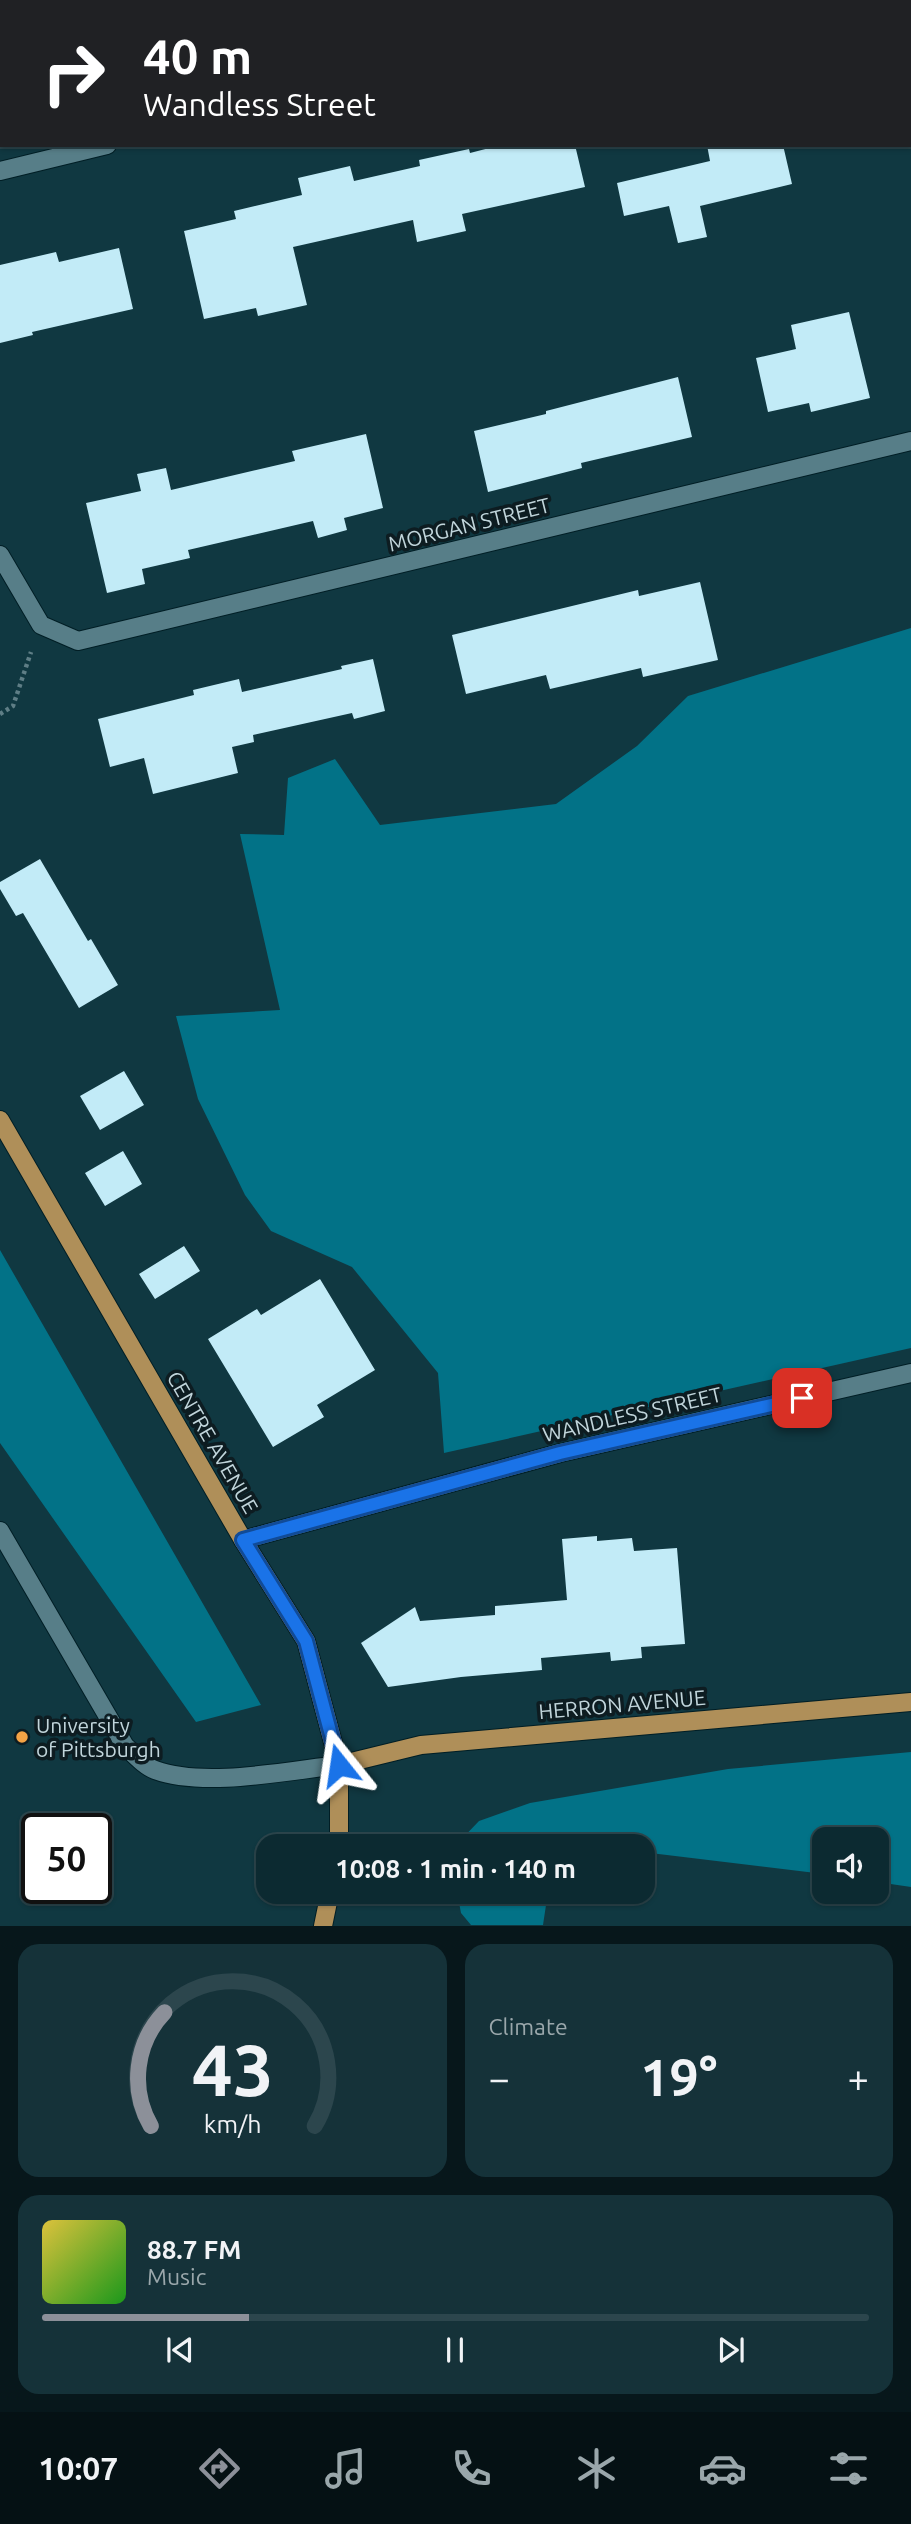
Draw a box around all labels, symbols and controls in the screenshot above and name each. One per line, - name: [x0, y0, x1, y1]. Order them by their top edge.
- icon: right: [28, 28, 119, 119]
- text: 40 m: [143, 28, 252, 83]
- text: Wandless Street: [143, 86, 376, 122]
- street label: MORGAN STREET: [386, 492, 553, 556]
- street label: CENTRE AVENUE: [163, 1367, 263, 1517]
- pin: [772, 1368, 832, 1428]
- icon: arrive: [783, 1379, 821, 1417]
- street label: WANDLESS STREET: [540, 1382, 724, 1446]
- street label: HERRON AVENUE: [538, 1685, 706, 1723]
- place label: University of Pittsburgh: [36, 1713, 161, 1761]
- position arrow: [302, 1728, 376, 1802]
- marker: University of Pittsburgh: [14, 1729, 30, 1745]
- speed limit sign: 50: [21, 1813, 112, 1904]
- map controls: [812, 1827, 889, 1904]
- button: sound: [812, 1827, 889, 1904]
- text: 10:08 · 1 min · 140 m: [335, 1854, 576, 1883]
- text: Climate: [489, 2014, 568, 2039]
- text: 43: [191, 2029, 273, 2111]
- text: 19°: [640, 2048, 717, 2106]
- text: −: [489, 2057, 510, 2099]
- text: +: [848, 2057, 869, 2099]
- text: km/h: [203, 2110, 261, 2138]
- text: 88.7 FM: [147, 2235, 241, 2264]
- text: Music: [147, 2264, 206, 2289]
- icon: previous: [161, 2331, 199, 2369]
- icon: pause: [436, 2331, 474, 2369]
- icon: next: [712, 2331, 750, 2369]
- icon: directions: [195, 2444, 244, 2493]
- icon: music: [321, 2444, 370, 2493]
- icon: phone: [447, 2444, 496, 2493]
- icon: climate: [572, 2444, 621, 2493]
- icon: car: [698, 2444, 747, 2493]
- icon: filters: [824, 2444, 873, 2493]
- text: 10:07: [38, 2450, 118, 2486]

